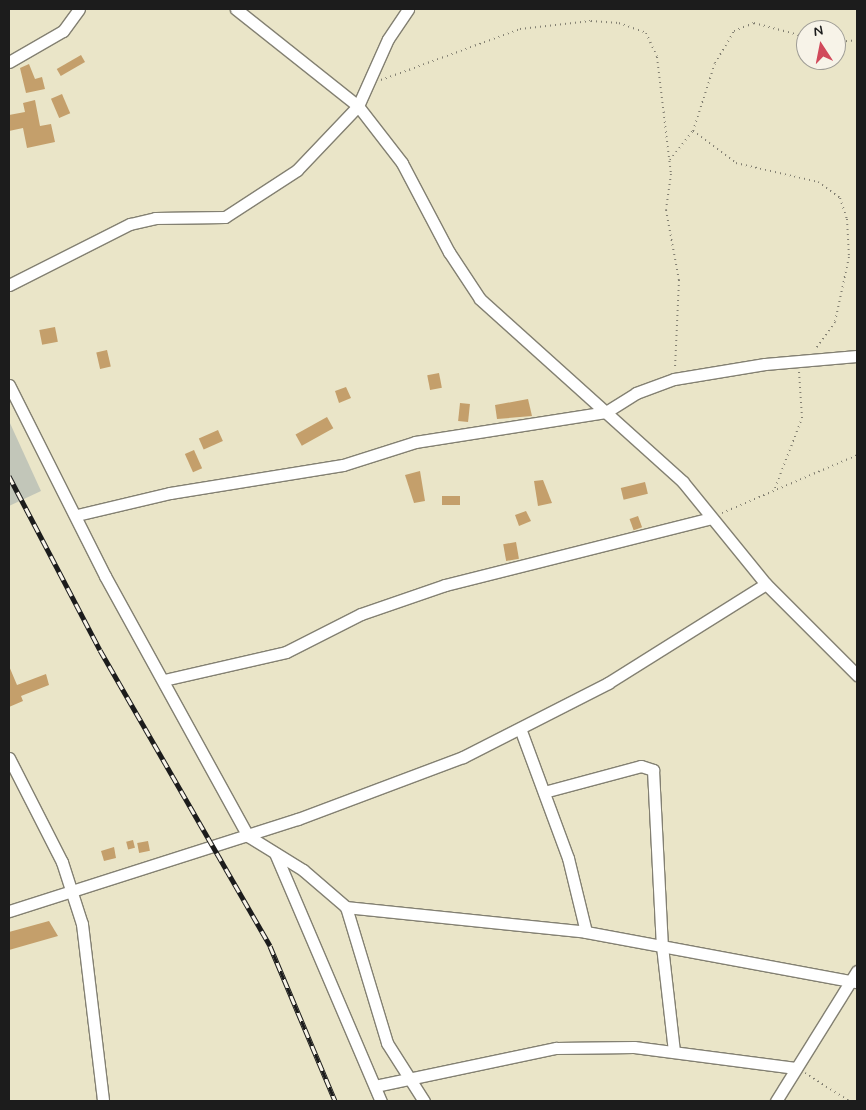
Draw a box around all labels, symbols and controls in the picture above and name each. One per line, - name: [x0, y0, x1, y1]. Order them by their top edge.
- north arrow: [796, 20, 846, 70]
- text: N: [812, 22, 825, 41]

